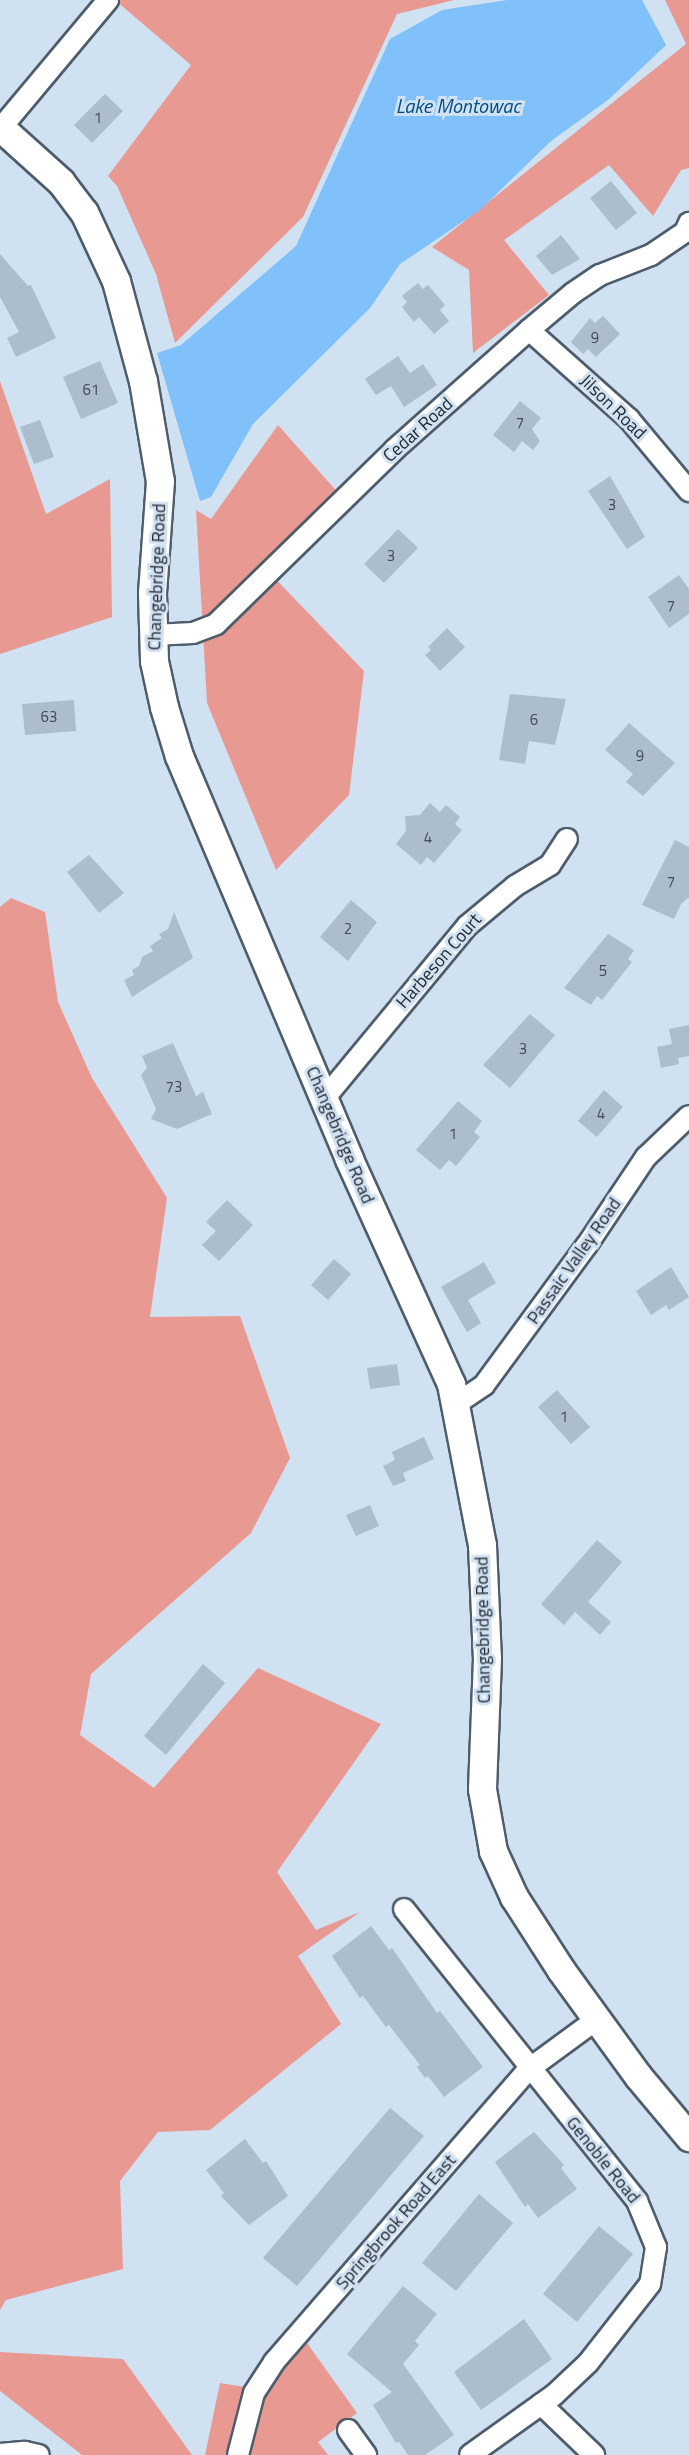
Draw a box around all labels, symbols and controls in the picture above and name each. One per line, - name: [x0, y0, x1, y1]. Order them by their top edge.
- water label: Lake Montowac: [396, 93, 520, 117]
- house number: 1: [94, 109, 102, 127]
- house number: 9: [591, 329, 599, 347]
- street label: Jilson Road: [575, 370, 651, 444]
- house number: 61: [83, 381, 99, 399]
- street label: Cedar Road: [379, 393, 457, 467]
- house number: 7: [516, 414, 524, 432]
- house number: 3: [608, 496, 616, 514]
- street label: Changebridge Road: [144, 503, 170, 651]
- house number: 3: [387, 547, 395, 565]
- house number: 7: [667, 597, 675, 615]
- house number: 63: [41, 708, 57, 726]
- house number: 6: [530, 711, 538, 729]
- house number: 9: [636, 747, 644, 765]
- house number: 4: [424, 829, 432, 847]
- house number: 7: [667, 873, 675, 891]
- street label: Harbeson Court: [392, 909, 486, 1013]
- house number: 2: [344, 920, 352, 938]
- house number: 5: [599, 962, 607, 980]
- house number: 3: [519, 1040, 527, 1058]
- street label: Changebridge Road: [301, 1063, 379, 1207]
- house number: 73: [166, 1078, 182, 1096]
- house number: 4: [597, 1105, 605, 1123]
- house number: 1: [449, 1125, 457, 1143]
- street label: Passaic Valley Road: [522, 1194, 626, 1328]
- house number: 1: [560, 1408, 568, 1426]
- street label: Changebridge Road: [471, 1556, 495, 1704]
- street label: Genoble Road: [562, 2112, 644, 2208]
- street label: Springbrook Road East: [331, 2150, 461, 2294]

